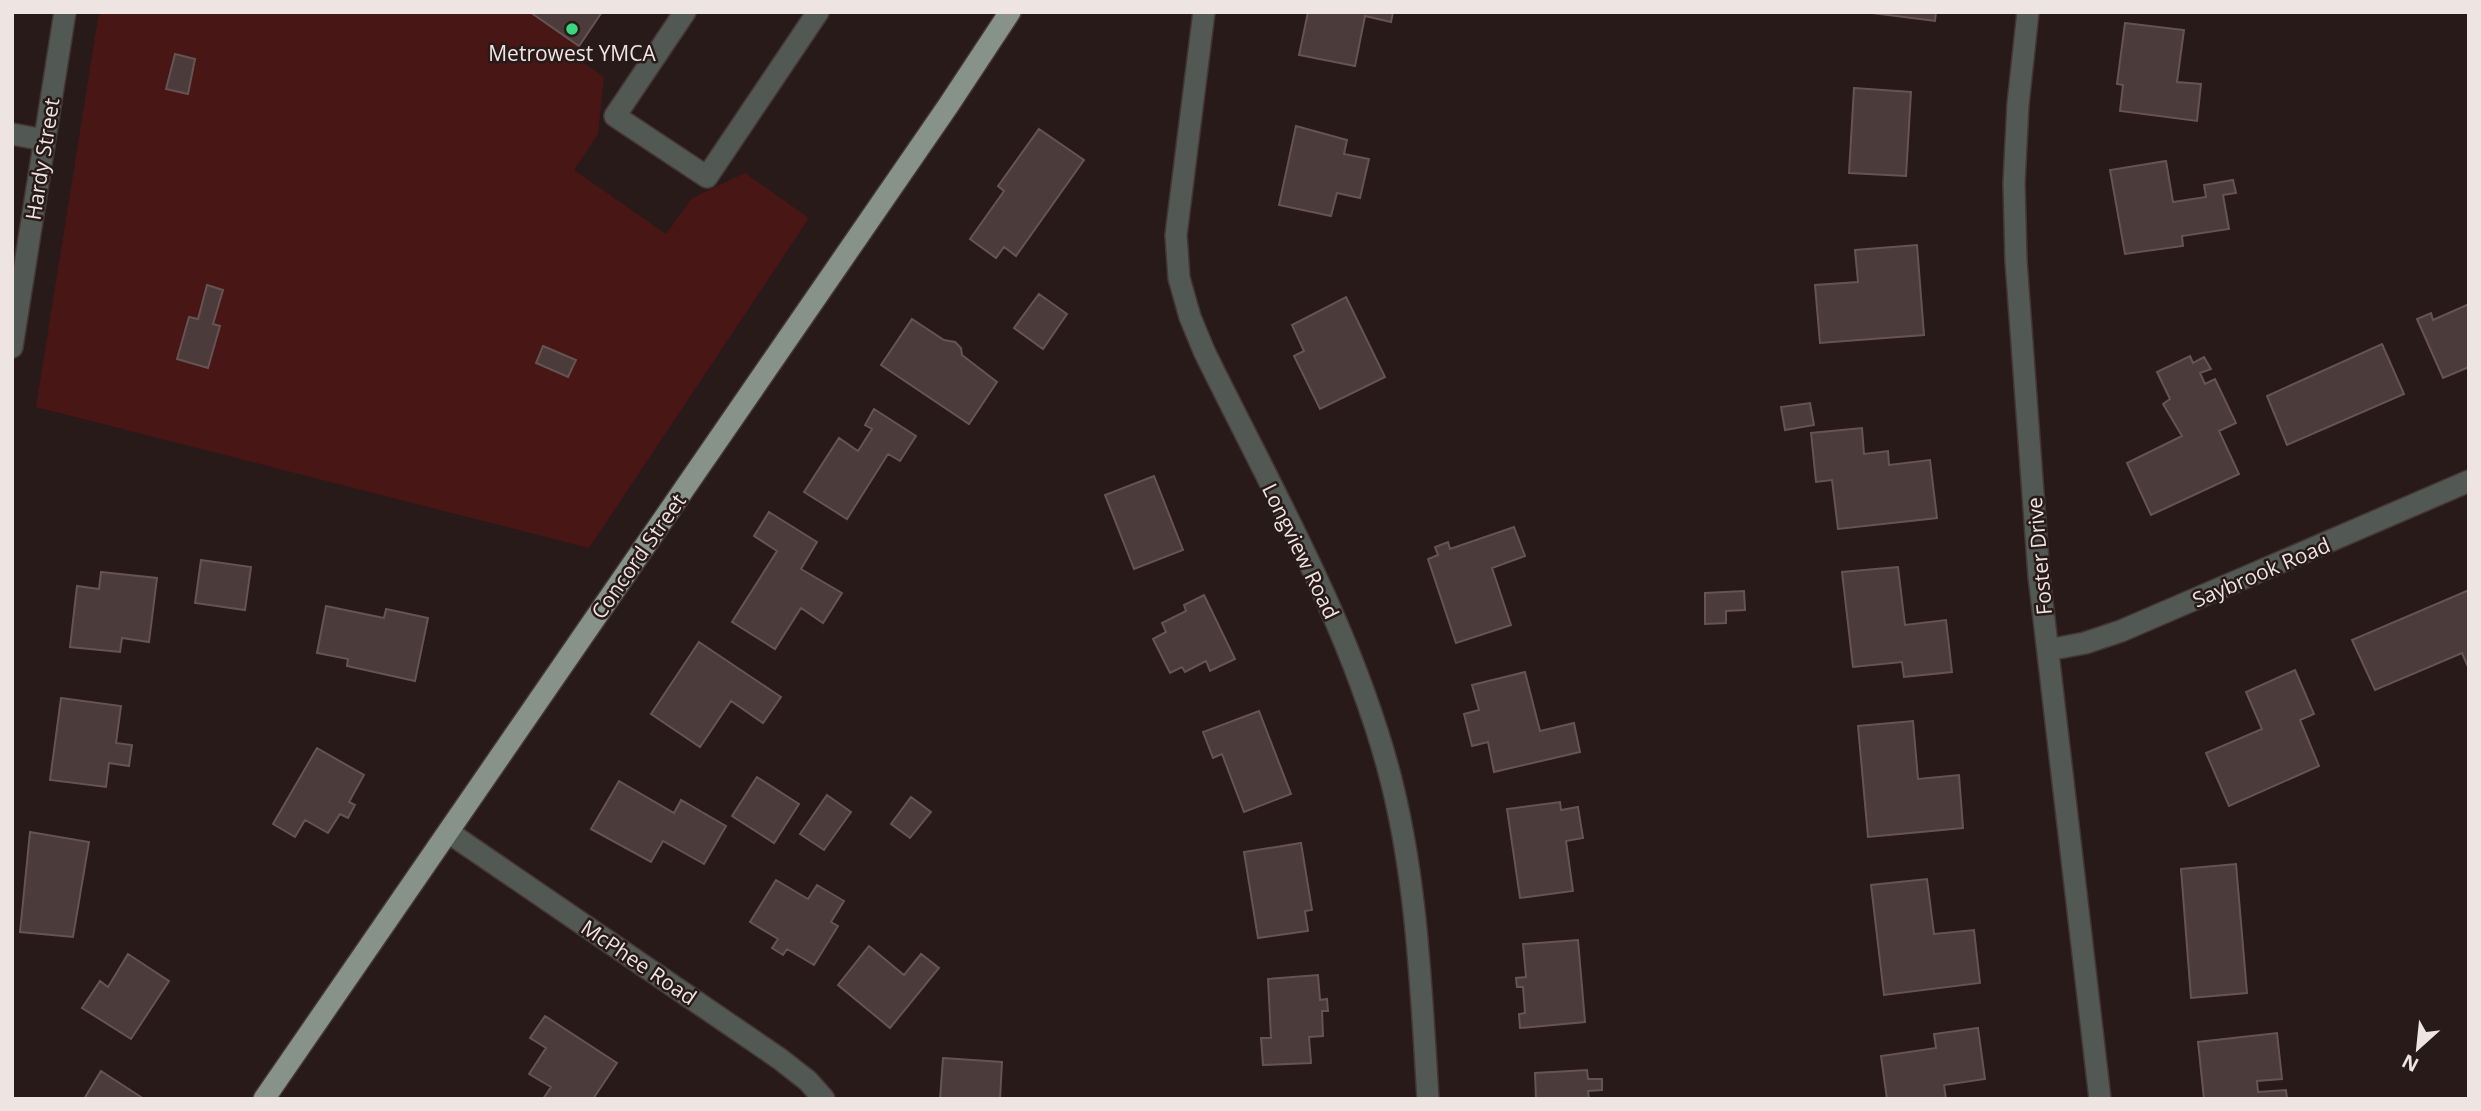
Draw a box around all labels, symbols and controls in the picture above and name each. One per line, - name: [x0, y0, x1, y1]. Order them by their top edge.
- marker: Metrowest YMCA: [564, 21, 580, 37]
- place label: Metrowest YMCA: [488, 39, 656, 67]
- street label: Hardy Street: [19, 96, 65, 222]
- street label: Longview Road: [1256, 479, 1346, 623]
- street label: Concord Street: [584, 488, 692, 624]
- street label: Foster Drive: [2020, 496, 2058, 616]
- street label: Saybrook Road: [2188, 530, 2334, 614]
- street label: McPhee Road: [576, 913, 702, 1011]
- north arrow: [2383, 1013, 2453, 1083]
- text: N: [2397, 1048, 2423, 1078]

